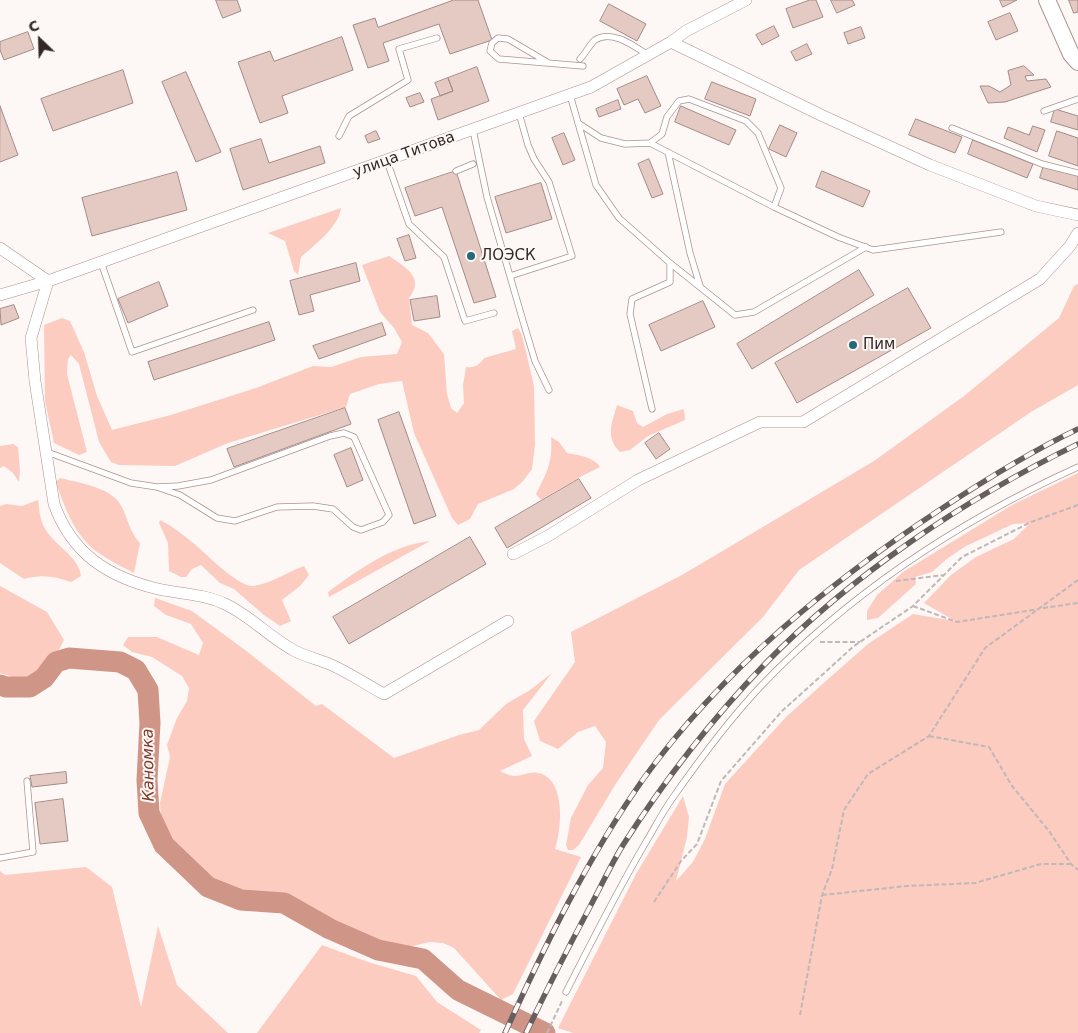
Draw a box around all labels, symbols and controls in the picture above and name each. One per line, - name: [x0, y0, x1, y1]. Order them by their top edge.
- north arrow: [15, 15, 65, 65]
- text: С: [26, 17, 42, 36]
- street label: улица Титова: [351, 128, 457, 182]
- place label: ЛОЭСК: [481, 247, 536, 265]
- marker: ЛОЭСК: [465, 250, 477, 262]
- place label: Пим: [863, 336, 895, 354]
- marker: Пим: [847, 339, 859, 351]
- water label: Каномка: [139, 728, 159, 802]

